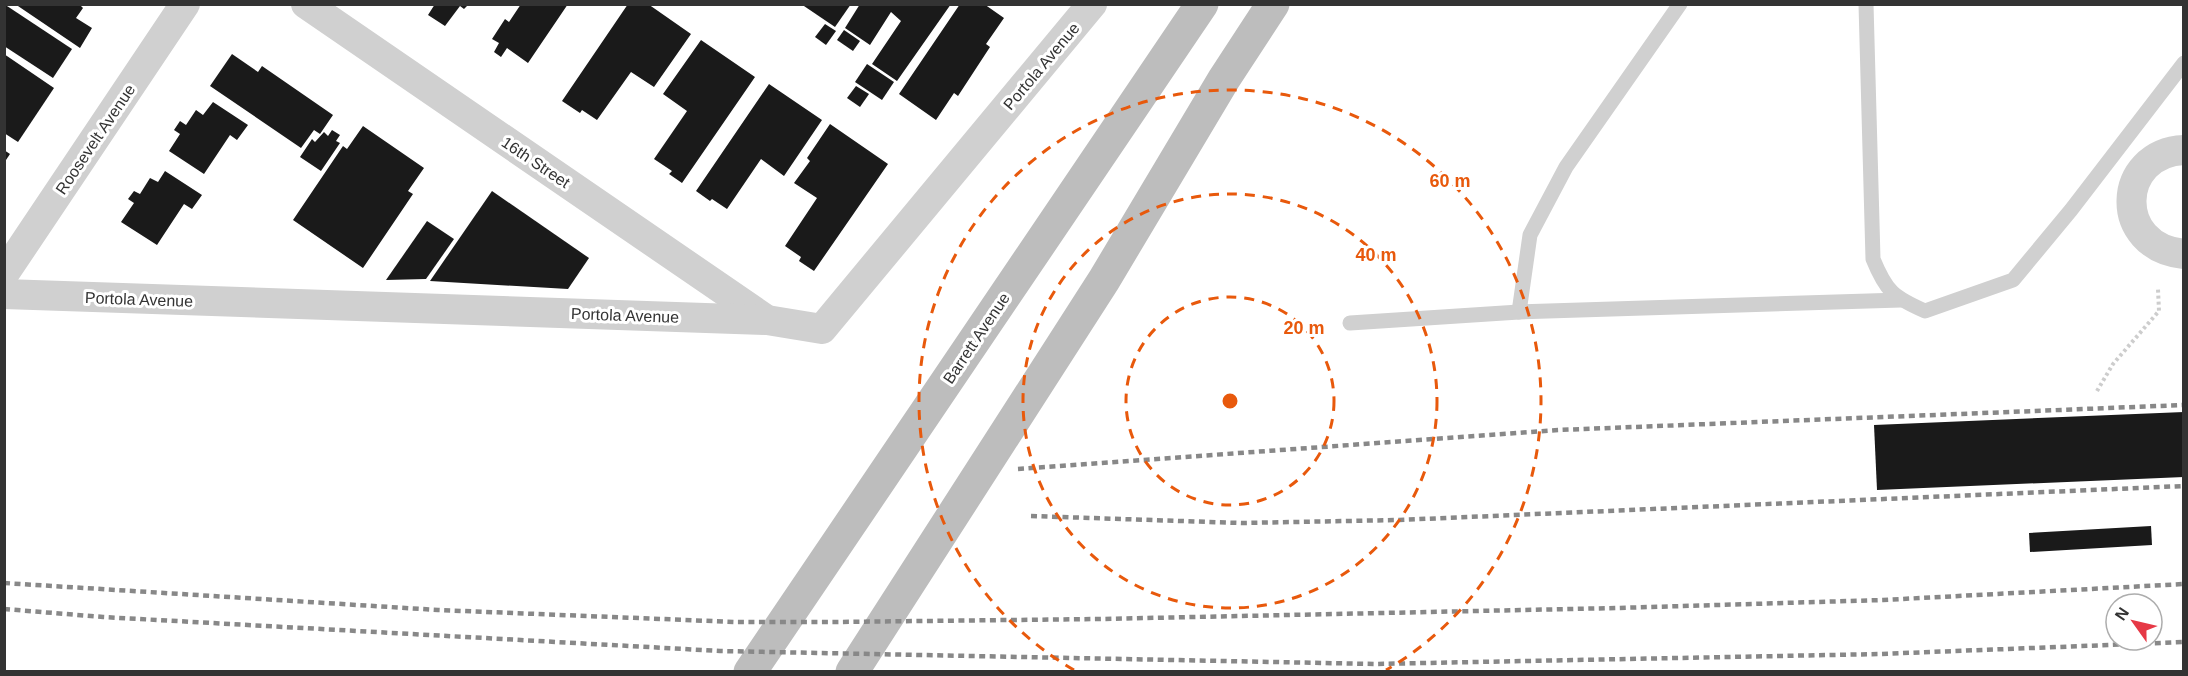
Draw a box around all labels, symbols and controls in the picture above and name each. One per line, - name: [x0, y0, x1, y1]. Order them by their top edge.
- street label: Portola Avenue: [1000, 19, 1083, 113]
- street label: Roosevelt Avenue: [52, 81, 138, 197]
- street label: 16th Street: [499, 133, 573, 192]
- text: 60 m: [1429, 171, 1471, 191]
- text: 40 m: [1355, 245, 1397, 265]
- street label: Portola Avenue: [85, 289, 193, 310]
- street label: Barrett Avenue: [940, 290, 1013, 387]
- street label: Portola Avenue: [571, 305, 679, 326]
- text: 20 m: [1283, 318, 1325, 338]
- centre of rings: [1220, 391, 1240, 411]
- north arrow: [2104, 592, 2164, 652]
- text: N: [2112, 604, 2132, 623]

